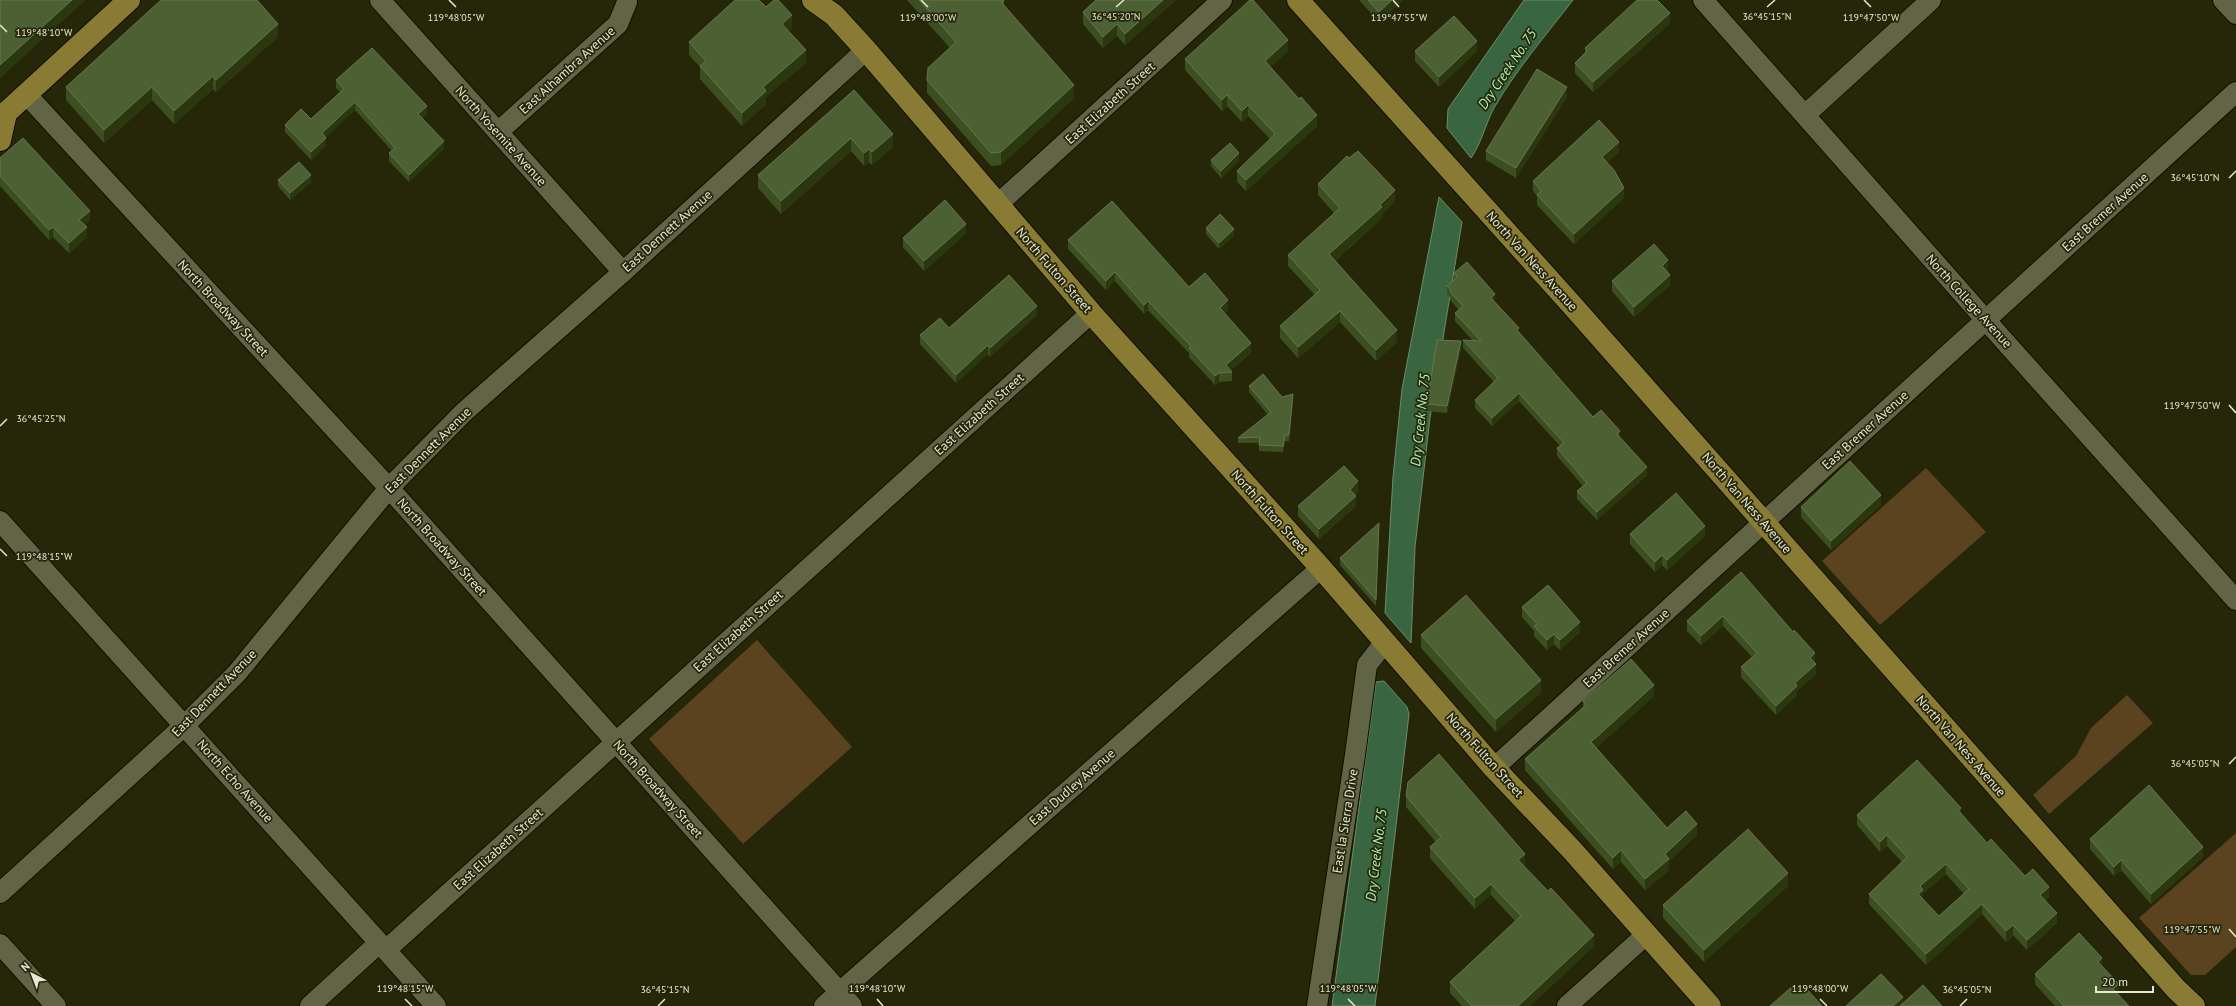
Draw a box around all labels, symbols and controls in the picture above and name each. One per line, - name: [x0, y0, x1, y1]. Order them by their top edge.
- text: 36°45'20"N: [1091, 10, 1141, 23]
- text: 36°45'15"N: [1742, 10, 1792, 23]
- text: 119°48'05"W: [428, 11, 485, 24]
- text: 119°48'00"W: [900, 11, 957, 24]
- text: 119°47'55"W: [1371, 11, 1428, 24]
- text: 119°47'50"W: [1843, 11, 1900, 24]
- street label: East Alhambra Avenue: [515, 22, 619, 118]
- water label: Dry Creek No. 75: [1474, 25, 1541, 113]
- text: 119°48'10"W: [16, 26, 73, 39]
- street label: East Elizabeth Street: [1062, 58, 1159, 148]
- street label: North Yosemite Avenue: [452, 82, 550, 190]
- street label: East Bremer Avenue: [2058, 169, 2152, 255]
- text: 36°45'10"N: [2170, 171, 2220, 184]
- street label: East Dennett Avenue: [619, 186, 715, 276]
- street label: North Van Ness Avenue: [1483, 207, 1581, 315]
- street label: North Fulton Street: [1012, 224, 1096, 317]
- street label: North College Avenue: [1922, 250, 2016, 352]
- street label: North Broadway Street: [174, 256, 273, 360]
- street label: East Elizabeth Street: [931, 369, 1028, 459]
- water label: Dry Creek No. 75: [1406, 372, 1434, 467]
- street label: East Bremer Avenue: [1818, 387, 1912, 473]
- text: 119°47'50"W: [2164, 399, 2221, 412]
- street label: East Dennett Avenue: [381, 403, 475, 497]
- text: 36°45'25"N: [16, 412, 66, 425]
- street label: North Van Ness Avenue: [1698, 449, 1796, 557]
- street label: North Fulton Street: [1228, 466, 1313, 558]
- street label: North Broadway Street: [393, 494, 491, 600]
- text: 119°48'15"W: [16, 550, 73, 563]
- street label: East Elizabeth Street: [690, 586, 787, 676]
- street label: East Bremer Avenue: [1579, 605, 1673, 691]
- street label: East Dennett Avenue: [168, 646, 260, 740]
- street label: North Van Ness Avenue: [1912, 692, 2010, 800]
- street label: North Fulton Street: [1443, 709, 1528, 801]
- street label: North Echo Avenue: [193, 736, 277, 826]
- street label: North Broadway Street: [609, 736, 707, 842]
- street label: East Dudley Avenue: [1025, 745, 1119, 829]
- text: 36°45'05"N: [2170, 757, 2220, 770]
- street label: East la Sierra Drive: [1328, 768, 1362, 874]
- street label: East Elizabeth Street: [450, 804, 547, 894]
- water label: Dry Creek No. 75: [1361, 807, 1391, 902]
- text: 119°47'55"W: [2164, 923, 2221, 936]
- north arrow: [12, 954, 52, 994]
- text: N: [18, 959, 33, 974]
- scale bar: [2096, 968, 2153, 994]
- text: 20 m: [2102, 974, 2128, 989]
- text: 119°48'15"W: [377, 982, 434, 995]
- text: 119°48'10"W: [849, 982, 906, 995]
- text: 119°48'05"W: [1320, 982, 1377, 995]
- text: 119°48'00"W: [1792, 982, 1849, 995]
- text: 36°45'15"N: [640, 983, 690, 996]
- text: 36°45'05"N: [1942, 983, 1992, 996]

